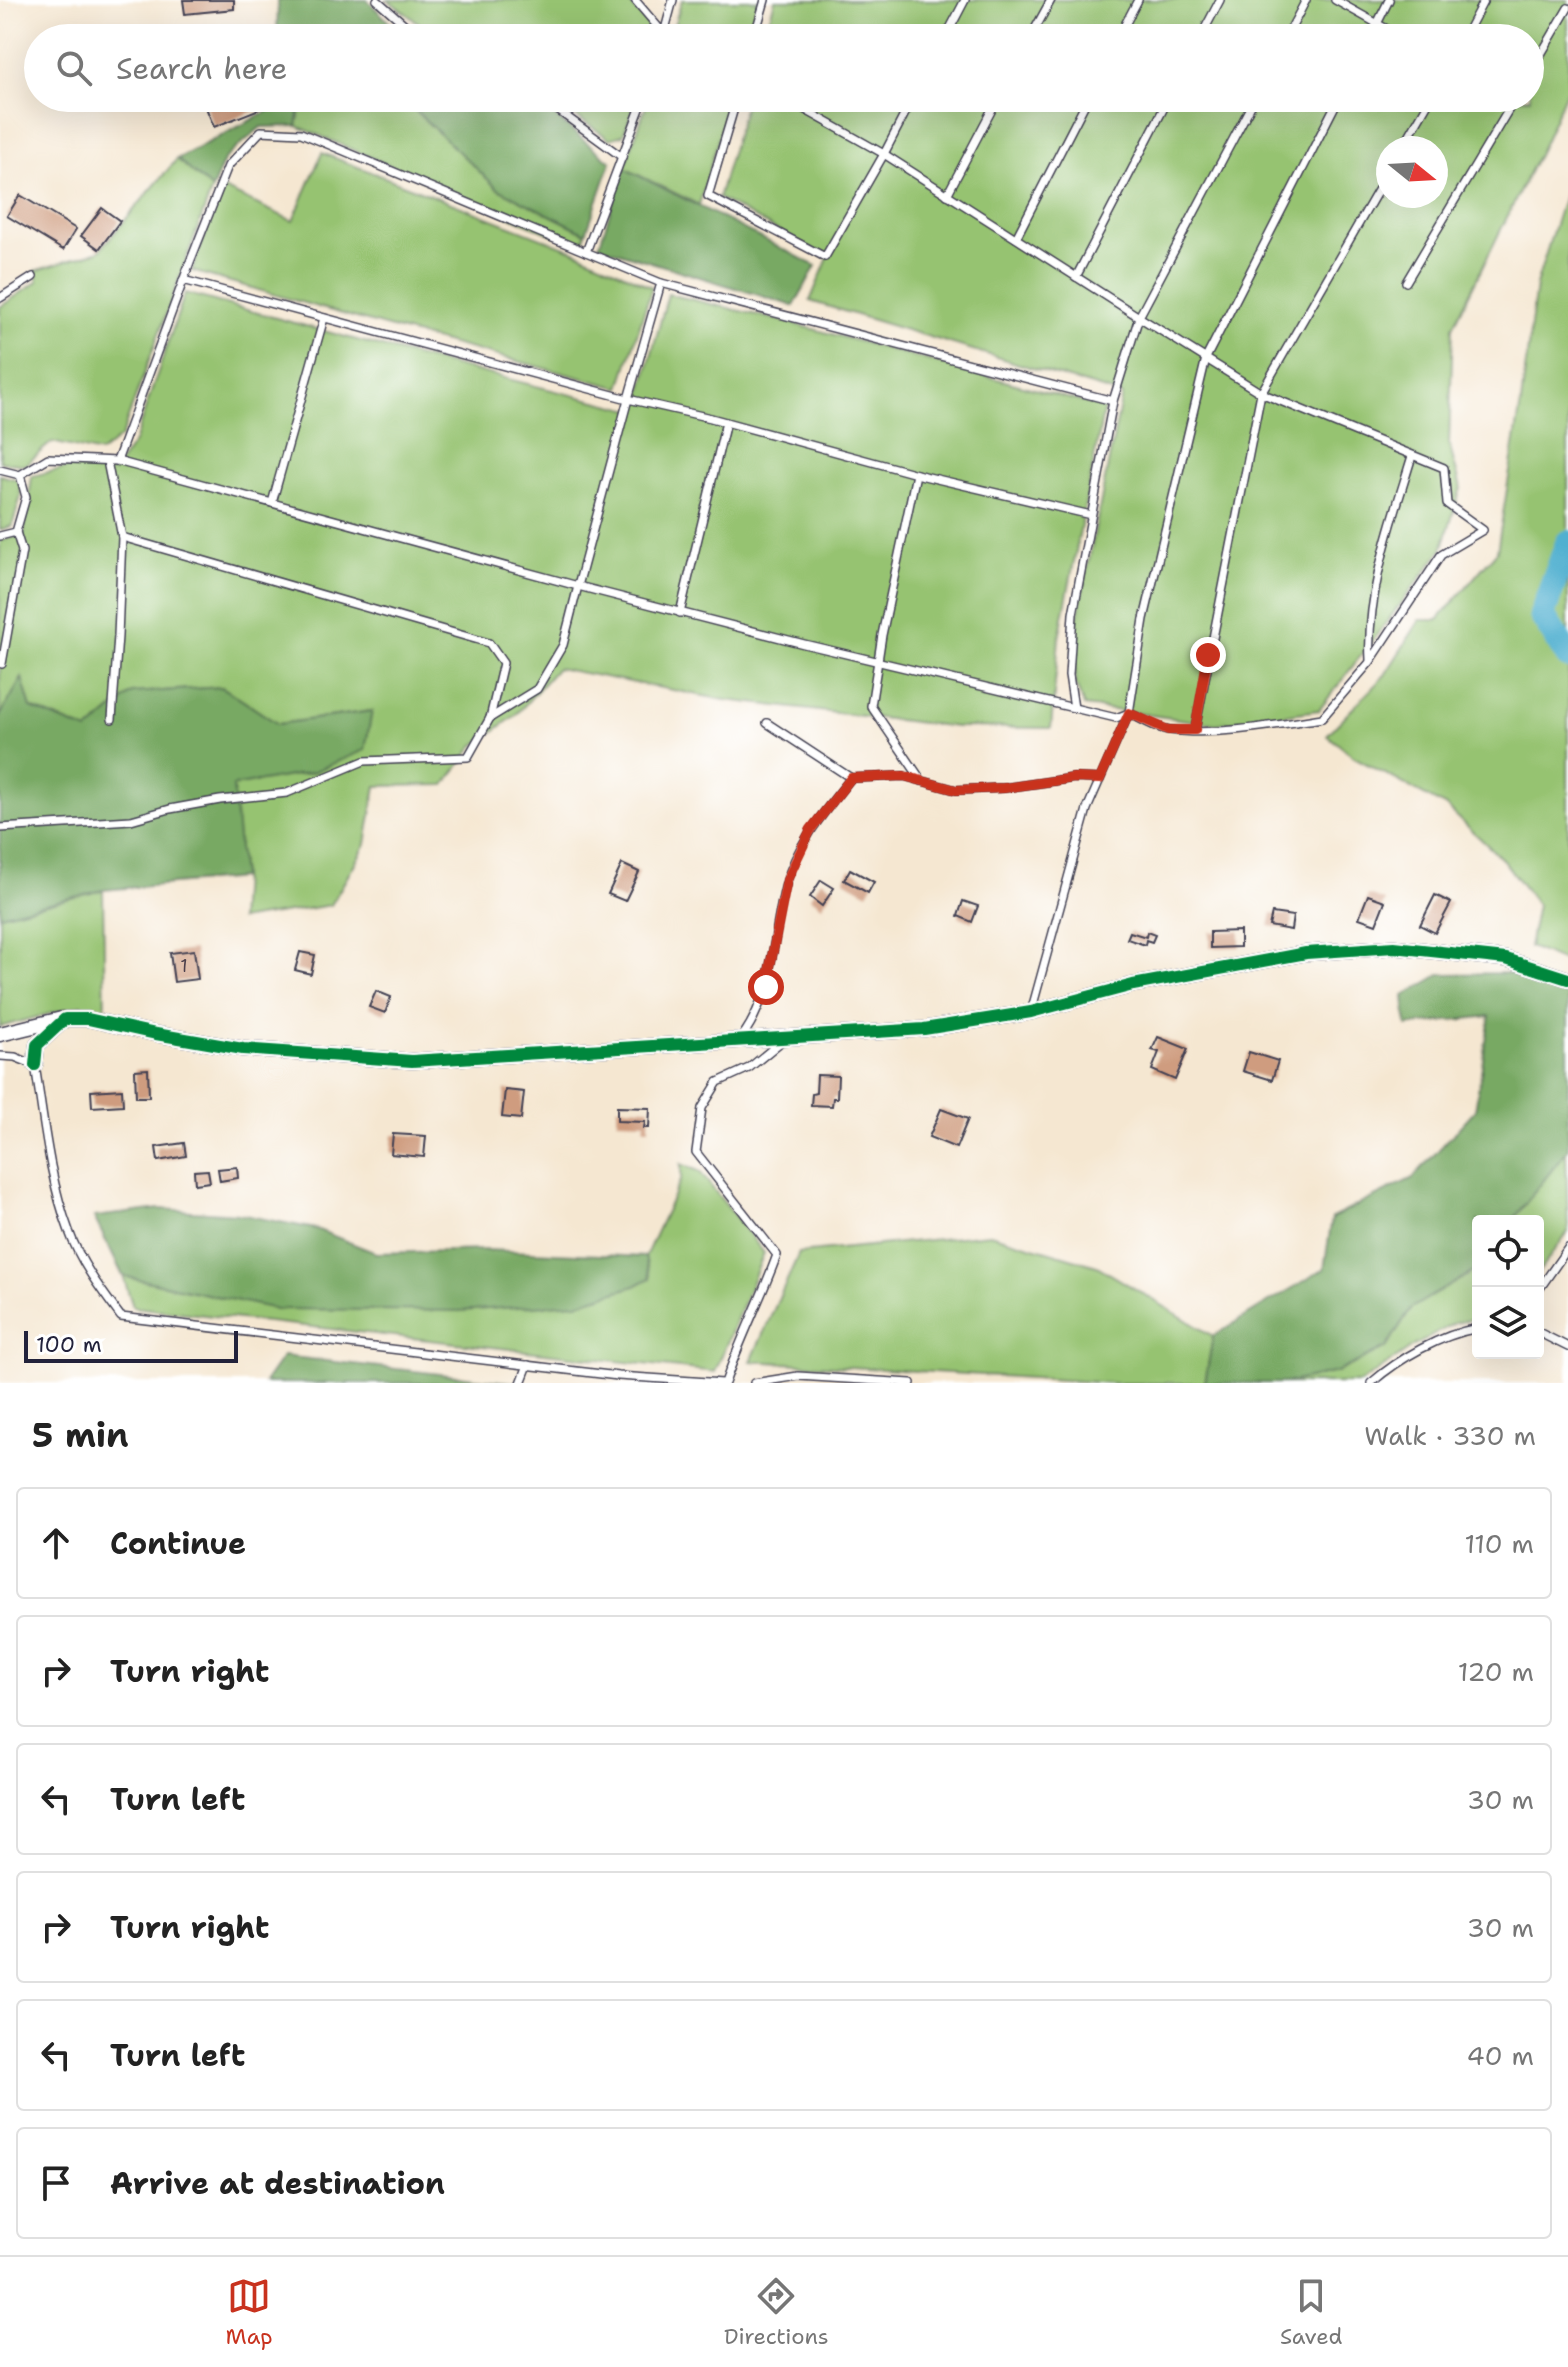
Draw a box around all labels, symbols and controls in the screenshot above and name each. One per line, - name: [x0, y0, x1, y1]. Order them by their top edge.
- search box: [24, 24, 1544, 112]
- icon: search: [52, 46, 96, 90]
- text: Search here: [116, 48, 287, 89]
- north arrow: [1376, 136, 1448, 208]
- route end: [1190, 637, 1226, 673]
- house number: 1: [180, 954, 188, 978]
- route start: [748, 969, 784, 1005]
- map controls: [1472, 1215, 1544, 1359]
- button: locate: [1472, 1215, 1544, 1287]
- button: layers: [1472, 1287, 1544, 1359]
- scale bar: [24, 1327, 238, 1363]
- text: 100 m: [36, 1330, 102, 1359]
- text: 5 min: [32, 1412, 129, 1458]
- text: Walk · 330 m: [1364, 1418, 1536, 1453]
- icon: ahead: [34, 1521, 78, 1565]
- text: Continue: [110, 1523, 246, 1564]
- text: 110 m: [1464, 1526, 1534, 1561]
- icon: right: [34, 1649, 78, 1693]
- text: Turn right: [110, 1651, 269, 1692]
- text: 120 m: [1458, 1654, 1534, 1689]
- icon: left: [34, 1777, 78, 1821]
- text: Turn left: [110, 1779, 245, 1820]
- text: 30 m: [1467, 1782, 1534, 1817]
- icon: right: [34, 1905, 78, 1949]
- text: Turn right: [110, 1907, 269, 1948]
- text: 30 m: [1467, 1910, 1534, 1945]
- icon: left: [34, 2033, 78, 2077]
- text: Turn left: [110, 2035, 245, 2076]
- text: 40 m: [1467, 2038, 1534, 2073]
- icon: arrive: [34, 2161, 78, 2205]
- text: Arrive at destination: [110, 2163, 445, 2204]
- tab: Map: [226, 2274, 273, 2351]
- tab: Directions: [724, 2274, 829, 2351]
- tab: Saved: [1280, 2274, 1342, 2351]

